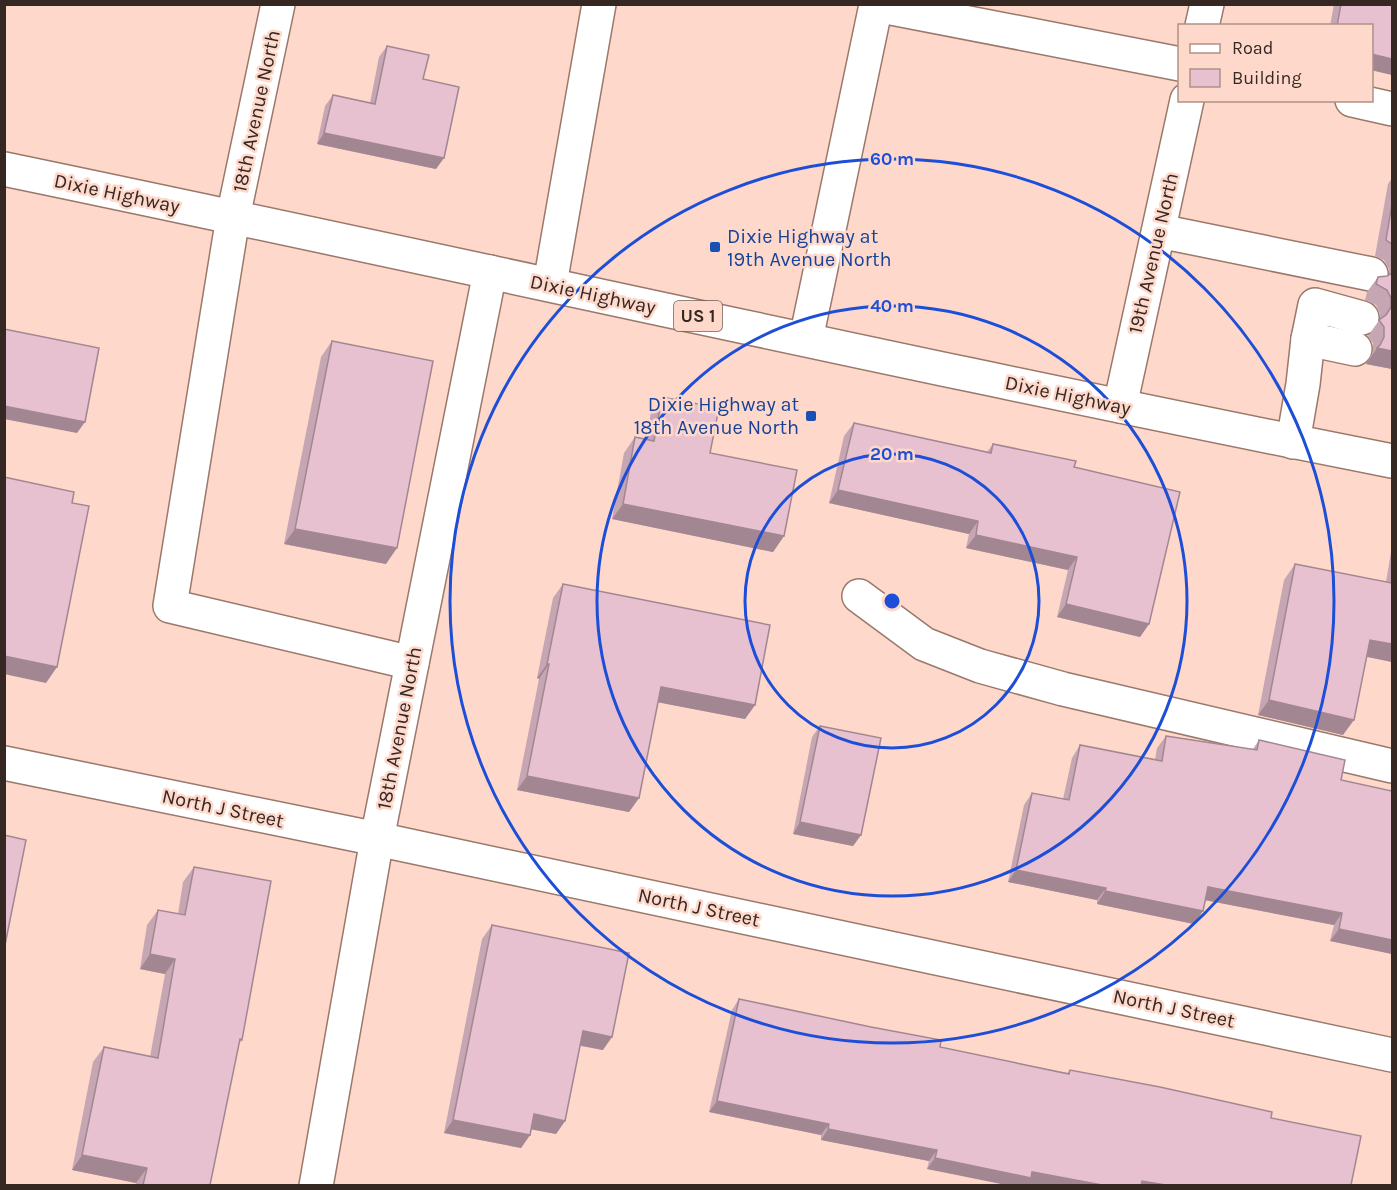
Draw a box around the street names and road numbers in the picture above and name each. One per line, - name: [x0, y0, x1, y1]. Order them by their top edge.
- street label: 18th Avenue North: [228, 28, 285, 194]
- street label: Dixie Highway: [52, 169, 182, 218]
- street label: 19th Avenue North: [1124, 170, 1183, 336]
- street label: Dixie Highway: [528, 270, 658, 319]
- road number: US 1: [674, 301, 722, 331]
- street label: Dixie Highway: [1003, 371, 1133, 420]
- street label: 18th Avenue North: [372, 645, 427, 811]
- street label: North J Street: [160, 784, 286, 833]
- street label: North J Street: [636, 883, 762, 932]
- street label: North J Street: [1111, 984, 1237, 1033]

